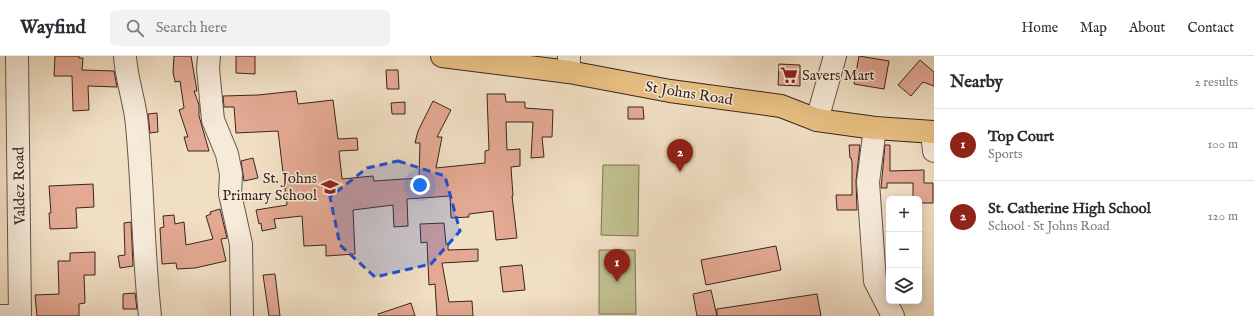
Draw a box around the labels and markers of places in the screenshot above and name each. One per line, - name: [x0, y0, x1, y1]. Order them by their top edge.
- supermarket icon: Savers Mart: [779, 65, 799, 85]
- place label: Savers Mart: [802, 66, 875, 85]
- pin: 2: [667, 139, 693, 172]
- place label: St. Johns Primary School: [222, 169, 318, 205]
- school or university icon: St. Johns Primary School: [320, 177, 340, 197]
- pin: 1: [604, 249, 630, 282]

